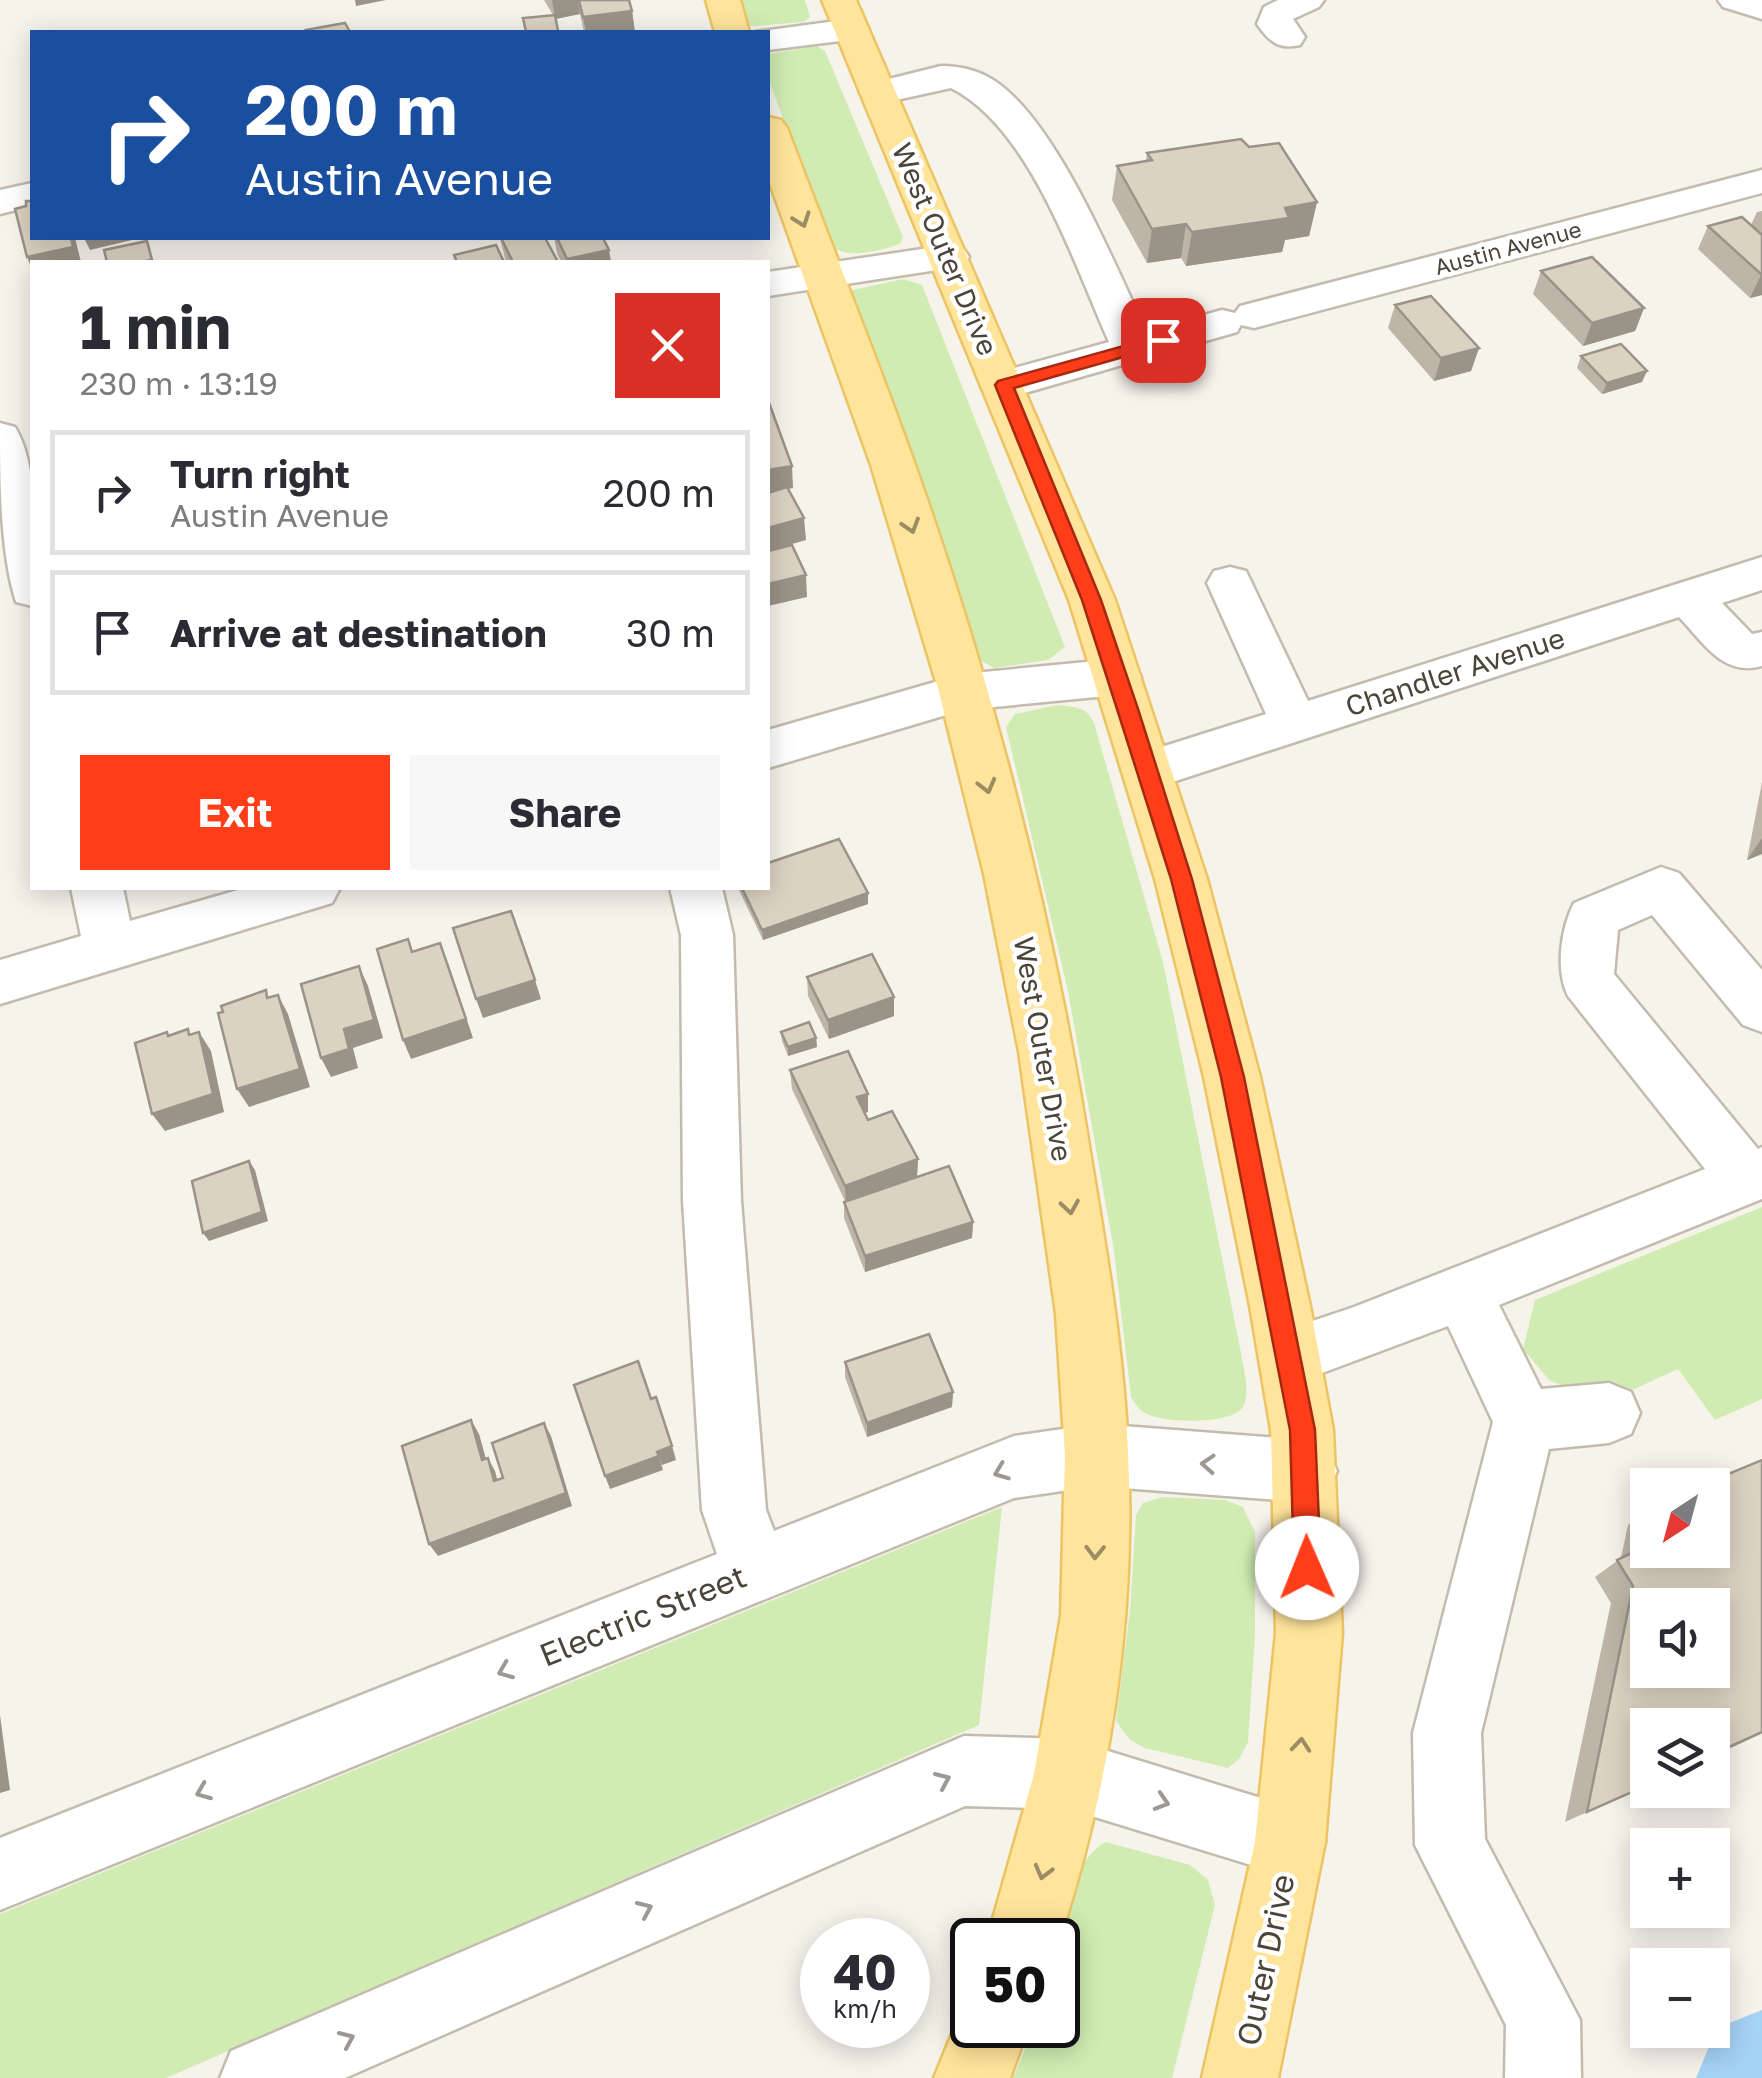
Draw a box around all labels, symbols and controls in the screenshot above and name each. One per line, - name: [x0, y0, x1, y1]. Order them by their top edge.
- text: 200 m: [245, 66, 457, 150]
- icon: right: [80, 70, 210, 200]
- street label: West Outer Drive: [886, 138, 1005, 360]
- text: Austin Avenue: [245, 151, 553, 205]
- one-way arrow: [790, 210, 810, 227]
- street label: Austin Avenue: [1432, 215, 1584, 280]
- text: 1 min: [80, 290, 231, 362]
- button: close: [615, 293, 720, 398]
- pin: [1121, 298, 1206, 383]
- icon: arrive: [1136, 313, 1191, 368]
- text: 230 m · 13:19: [80, 364, 278, 402]
- text: Turn right: [170, 451, 350, 496]
- icon: right: [85, 465, 140, 520]
- text: 200 m: [603, 470, 715, 515]
- text: Austin Avenue: [170, 496, 389, 534]
- one-way arrow: [900, 516, 920, 533]
- icon: arrive: [85, 605, 140, 660]
- text: Arrive at destination: [170, 610, 547, 655]
- text: 30 m: [626, 610, 715, 655]
- street label: Chandler Avenue: [1341, 621, 1568, 722]
- button: Exit: [80, 755, 390, 870]
- button: Share: [410, 755, 720, 870]
- one-way arrow: [975, 777, 996, 794]
- street label: West Outer Drive: [1007, 934, 1079, 1164]
- one-way arrow: [1059, 1199, 1080, 1216]
- one-way arrow: [1200, 1453, 1216, 1475]
- one-way arrow: [993, 1461, 1011, 1481]
- north arrow: [1630, 1468, 1730, 1568]
- map controls: [1630, 1468, 1730, 2048]
- position arrow: [1255, 1516, 1359, 1620]
- one-way arrow: [1084, 1546, 1106, 1561]
- street label: Electric Street: [534, 1556, 751, 1674]
- button: sound: [1630, 1588, 1730, 1688]
- one-way arrow: [497, 1660, 514, 1680]
- button: layers: [1630, 1708, 1730, 1808]
- one-way arrow: [1290, 1737, 1312, 1753]
- one-way arrow: [933, 1772, 951, 1792]
- one-way arrow: [195, 1781, 213, 1801]
- one-way arrow: [1153, 1791, 1170, 1811]
- button: +: [1630, 1828, 1730, 1928]
- one-way arrow: [1033, 1863, 1054, 1880]
- street label: Outer Drive: [1228, 1871, 1302, 2049]
- one-way arrow: [635, 1901, 653, 1921]
- speed limit sign: 50: [950, 1918, 1080, 2048]
- text: 40: [833, 1941, 897, 2001]
- button: −: [1630, 1948, 1730, 2048]
- text: km/h: [833, 1993, 897, 2024]
- one-way arrow: [337, 2031, 355, 2051]

